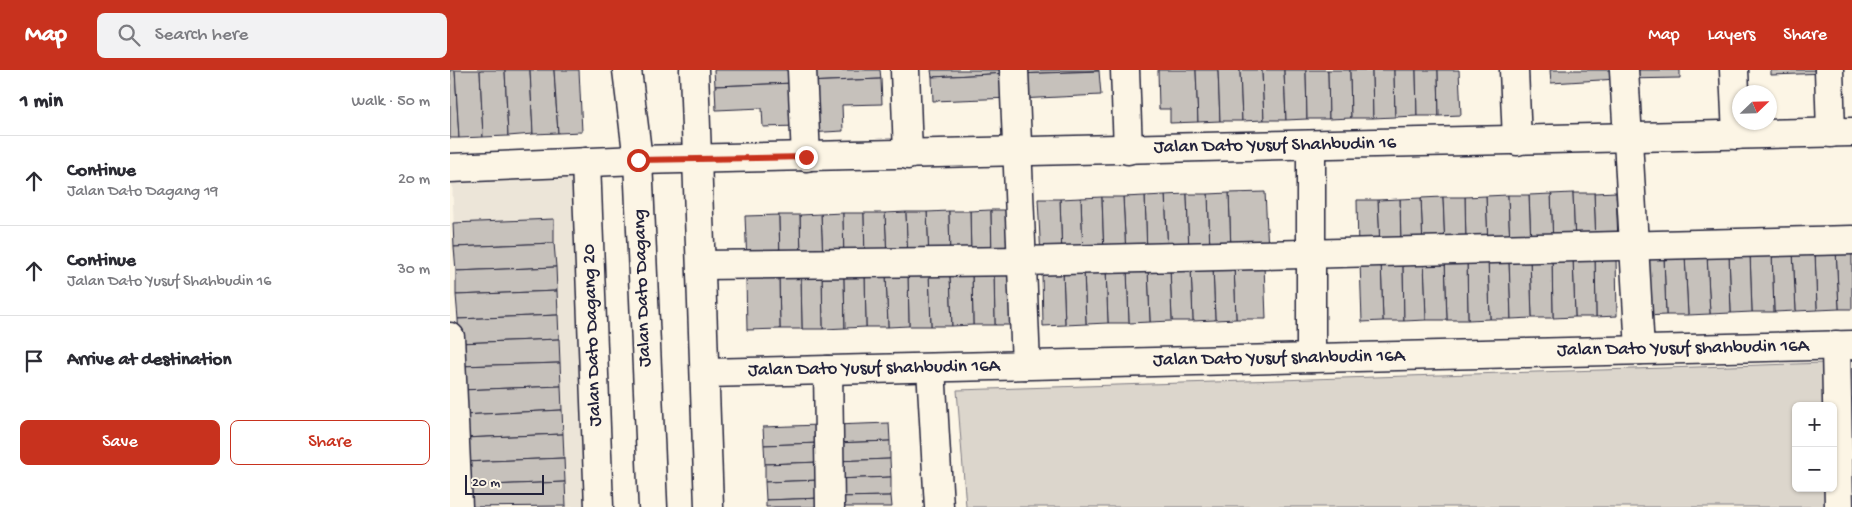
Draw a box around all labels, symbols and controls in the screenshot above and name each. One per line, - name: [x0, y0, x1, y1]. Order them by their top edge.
- search box: [97, 13, 447, 58]
- text: Map: [25, 21, 67, 50]
- icon: search: [115, 21, 143, 49]
- text: Search here: [155, 24, 248, 47]
- text: Map: [1648, 25, 1680, 46]
- text: Layers: [1708, 25, 1755, 46]
- text: Share: [1783, 25, 1827, 46]
- north arrow: [1732, 85, 1777, 130]
- text: 1 min: [20, 90, 63, 115]
- text: Walk · 50 m: [352, 93, 430, 112]
- street label: Jalan Dato Yusuf Shahbudin 16: [1153, 132, 1397, 160]
- route end: [795, 146, 818, 169]
- route start: [627, 149, 650, 172]
- text: Continue: [67, 160, 136, 183]
- icon: ahead: [20, 167, 48, 195]
- text: 20 m: [398, 171, 430, 190]
- text: Jalan Dato Dagang 19: [67, 183, 218, 202]
- street label: Jalan Dato Dagang: [629, 208, 657, 367]
- street label: Jalan Dato Dagang 20: [578, 243, 608, 427]
- text: Continue: [67, 250, 136, 273]
- icon: ahead: [20, 257, 48, 285]
- text: 30 m: [397, 261, 430, 280]
- text: Jalan Dato Yusuf Shahbudin 16: [67, 273, 271, 292]
- street label: Jalan Dato Yusuf shahbudin 16A: [1557, 335, 1811, 363]
- street label: Jalan Dato Yusuf shahbudin 16A: [1153, 345, 1407, 373]
- icon: arrive: [20, 347, 48, 375]
- text: Arrive at destination: [67, 349, 231, 372]
- street label: Jalan Dato Yusuf shahbudin 16A: [748, 355, 1002, 383]
- map controls: [1792, 402, 1837, 492]
- button: +: [1792, 402, 1837, 447]
- button: Save: [20, 420, 220, 465]
- button: Share: [230, 420, 430, 465]
- button: −: [1792, 447, 1837, 492]
- scale bar: [465, 472, 544, 495]
- text: 20 m: [472, 475, 500, 492]

